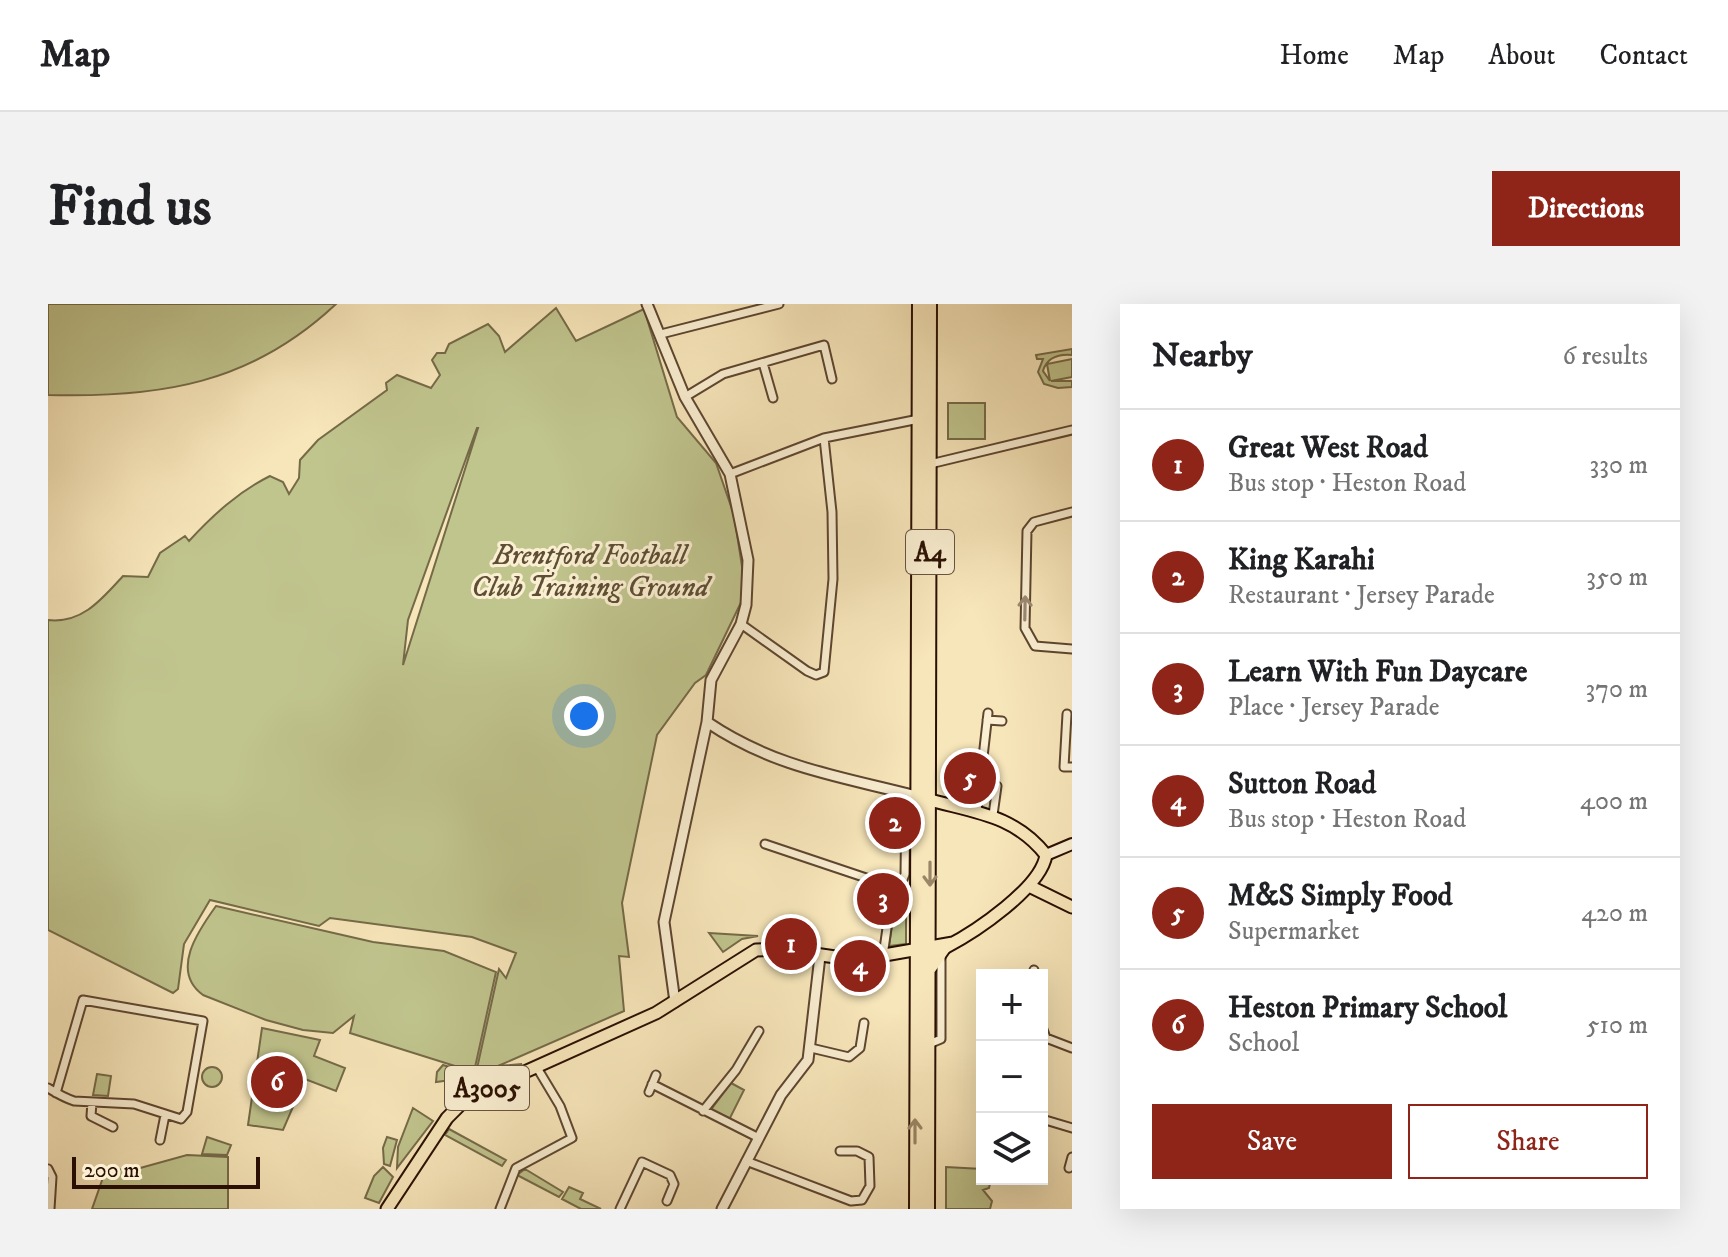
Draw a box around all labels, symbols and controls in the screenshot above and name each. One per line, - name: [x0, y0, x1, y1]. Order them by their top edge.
- text: Map: [40, 31, 110, 79]
- text: Home: [1280, 38, 1349, 73]
- text: Map: [1393, 38, 1444, 73]
- text: About: [1488, 38, 1555, 73]
- text: Contact: [1599, 38, 1688, 73]
- button: Directions: [1492, 171, 1680, 246]
- text: Find us: [48, 173, 212, 243]
- text: Nearby: [1152, 335, 1253, 377]
- text: 6 results: [1562, 340, 1648, 373]
- text: Great West Road: [1228, 430, 1428, 467]
- text: 1: [1173, 449, 1183, 482]
- text: 330 m: [1590, 449, 1648, 482]
- text: Bus stop · Heston Road: [1228, 467, 1466, 500]
- road number: A4: [906, 530, 954, 574]
- park label: Brentford Football Club Training Ground: [471, 538, 712, 605]
- text: King Karahi: [1228, 542, 1375, 579]
- text: 2: [1172, 561, 1184, 594]
- text: 350 m: [1586, 561, 1648, 594]
- text: Restaurant · Jersey Parade: [1228, 579, 1495, 612]
- one-way arrow: [1017, 595, 1033, 622]
- text: Learn With Fun Daycare: [1228, 654, 1527, 691]
- text: 3: [1173, 673, 1183, 706]
- text: 370 m: [1586, 673, 1648, 706]
- text: Place · Jersey Parade: [1228, 691, 1440, 724]
- your location: [564, 696, 604, 736]
- pin: 5: [944, 748, 996, 808]
- text: Sutton Road: [1228, 766, 1376, 803]
- text: 4: [1171, 785, 1185, 818]
- text: 400 m: [1580, 785, 1648, 818]
- pin: 2: [869, 793, 921, 853]
- text: Bus stop · Heston Road: [1228, 803, 1466, 836]
- one-way arrow: [922, 860, 937, 887]
- pin: 3: [857, 869, 909, 929]
- text: M&S Simply Food: [1228, 878, 1452, 915]
- text: 5: [1172, 897, 1184, 930]
- text: 420 m: [1581, 897, 1648, 930]
- pin: 1: [765, 914, 817, 974]
- text: Supermarket: [1228, 915, 1360, 948]
- pin: 4: [834, 936, 886, 996]
- map controls: [976, 969, 1048, 1185]
- button: +: [976, 969, 1048, 1041]
- text: Heston Primary School: [1228, 990, 1507, 1027]
- text: 6: [1171, 1009, 1185, 1042]
- text: 510 m: [1587, 1009, 1648, 1042]
- text: School: [1228, 1027, 1299, 1060]
- button: −: [976, 1041, 1048, 1113]
- pin: 6: [251, 1052, 303, 1112]
- road number: A3005: [445, 1066, 529, 1110]
- button: Save: [1152, 1104, 1392, 1179]
- button: Share: [1408, 1104, 1648, 1179]
- button: layers: [976, 1113, 1048, 1185]
- one-way arrow: [907, 1118, 923, 1145]
- scale bar: [72, 1153, 260, 1189]
- text: 200 m: [84, 1157, 140, 1184]

